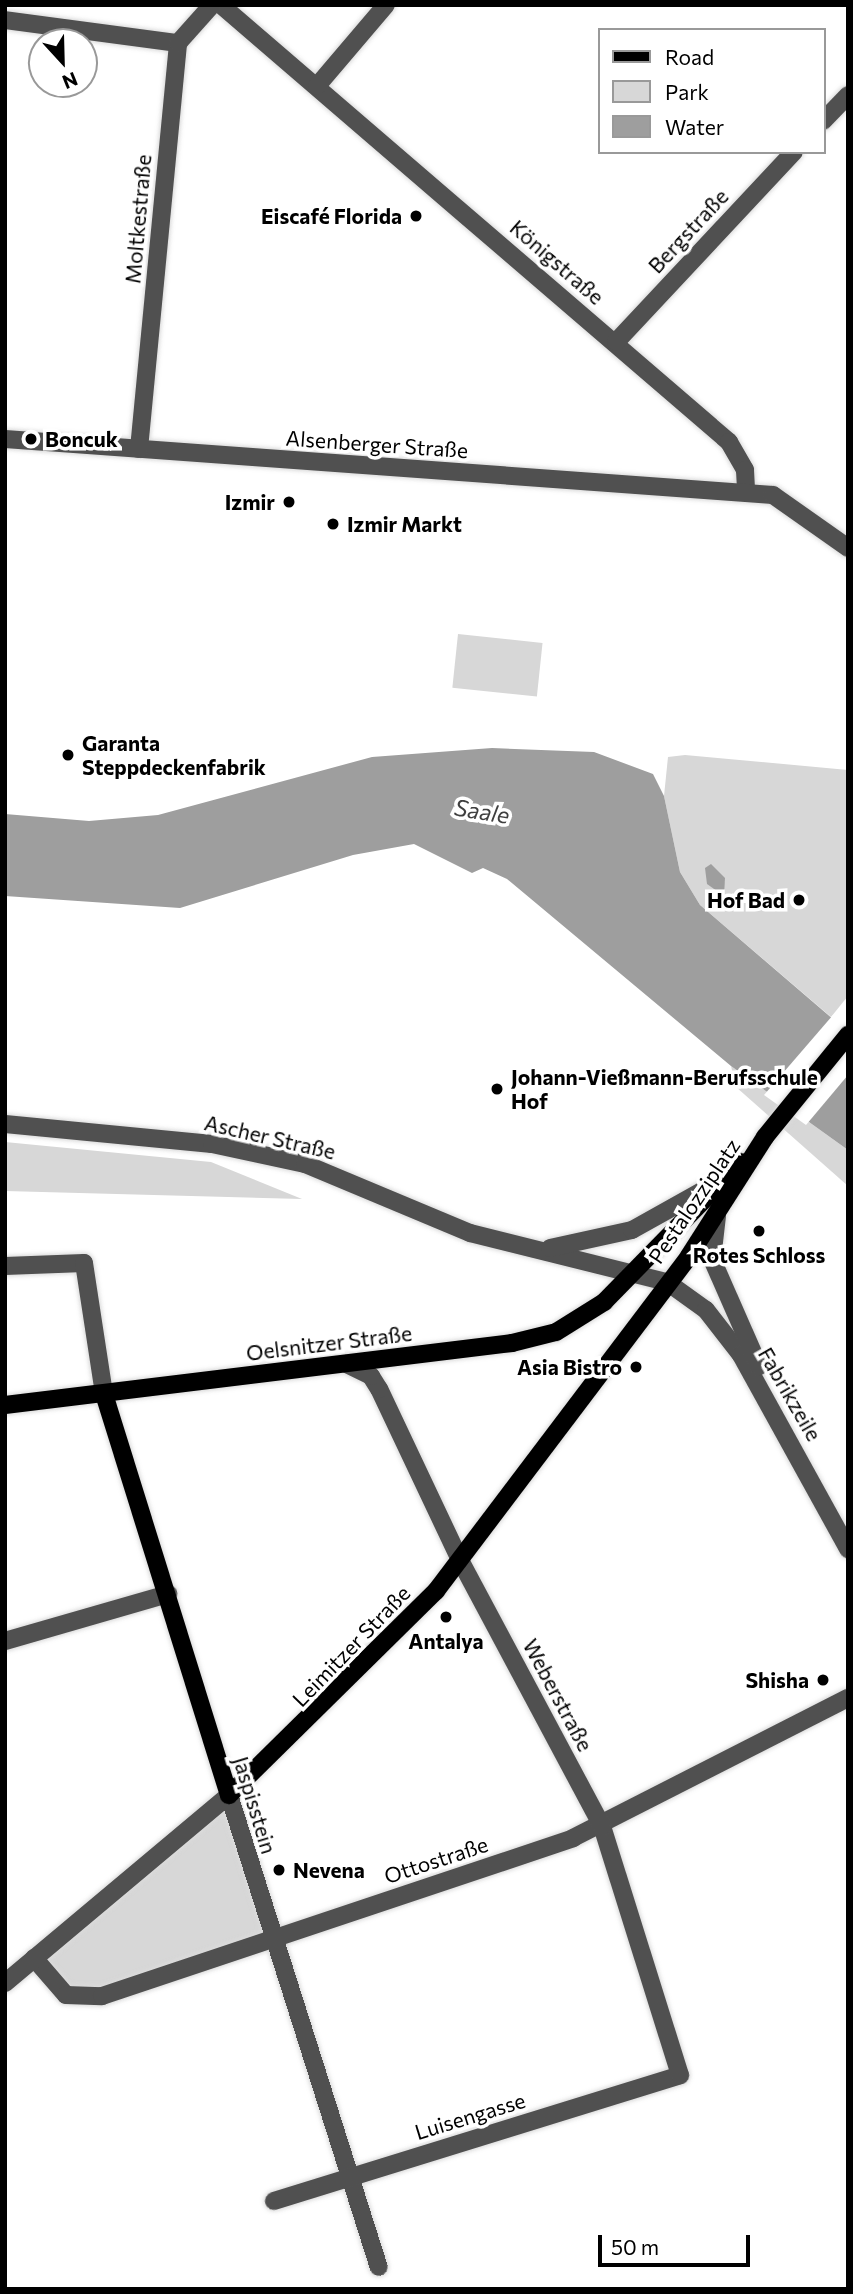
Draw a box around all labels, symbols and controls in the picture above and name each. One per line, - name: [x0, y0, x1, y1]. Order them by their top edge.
- north arrow: [28, 28, 98, 98]
- legend: [598, 28, 825, 154]
- text: Road: [665, 44, 714, 69]
- text: N: [59, 68, 81, 94]
- text: Park: [665, 79, 709, 104]
- text: Water: [665, 114, 724, 139]
- street label: Moltkestraße: [120, 153, 156, 285]
- street label: Bergstraße: [643, 184, 733, 278]
- place label: Eiscafé Florida: [261, 203, 402, 229]
- marker: Eiscafé Florida: [408, 208, 424, 224]
- street label: Königstraße: [505, 215, 609, 309]
- street label: Alsenberger Straße: [285, 425, 469, 463]
- place label: Boncuk: [45, 426, 118, 452]
- marker: Boncuk: [23, 431, 39, 447]
- place label: Izmir: [225, 489, 275, 515]
- marker: Izmir: [281, 494, 297, 510]
- place label: Izmir Markt: [347, 511, 462, 537]
- marker: Izmir Markt: [325, 516, 341, 532]
- place label: Garanta Steppdeckenfabrik: [82, 730, 266, 780]
- marker: Garanta Steppdeckenfabrik: [60, 747, 76, 763]
- water label: Saale: [452, 793, 512, 829]
- place label: Hof Bad: [707, 887, 785, 913]
- marker: Hof Bad: [791, 892, 807, 908]
- place label: Johann-Vießmann-Berufsschule Hof: [511, 1064, 818, 1114]
- marker: Johann-Vießmann-Berufsschule Hof: [489, 1081, 505, 1097]
- street label: Ascher Straße: [202, 1110, 338, 1164]
- street label: Pestalozziplatz: [643, 1134, 745, 1268]
- marker: Rotes Schloss: [751, 1223, 767, 1239]
- place label: Rotes Schloss: [693, 1242, 825, 1268]
- street label: Oelsnitzer Straße: [245, 1320, 413, 1366]
- street label: Fabrikzeile: [753, 1343, 827, 1445]
- place label: Asia Bistro: [517, 1354, 622, 1380]
- marker: Asia Bistro: [628, 1359, 644, 1375]
- street label: Leimitzer Straße: [287, 1580, 415, 1712]
- marker: Antalya: [438, 1609, 454, 1625]
- place label: Antalya: [408, 1628, 484, 1654]
- street label: Weberstraße: [518, 1635, 598, 1755]
- place label: Shisha: [745, 1667, 809, 1693]
- marker: Shisha: [815, 1672, 831, 1688]
- street label: Jaspisstein: [228, 1753, 282, 1857]
- street label: Ottostraße: [381, 1831, 491, 1889]
- place label: Nevena: [293, 1857, 365, 1883]
- marker: Nevena: [271, 1862, 287, 1878]
- street label: Luisengasse: [412, 2087, 528, 2145]
- scale bar: [601, 2220, 753, 2264]
- text: 50 m: [611, 2234, 659, 2259]

